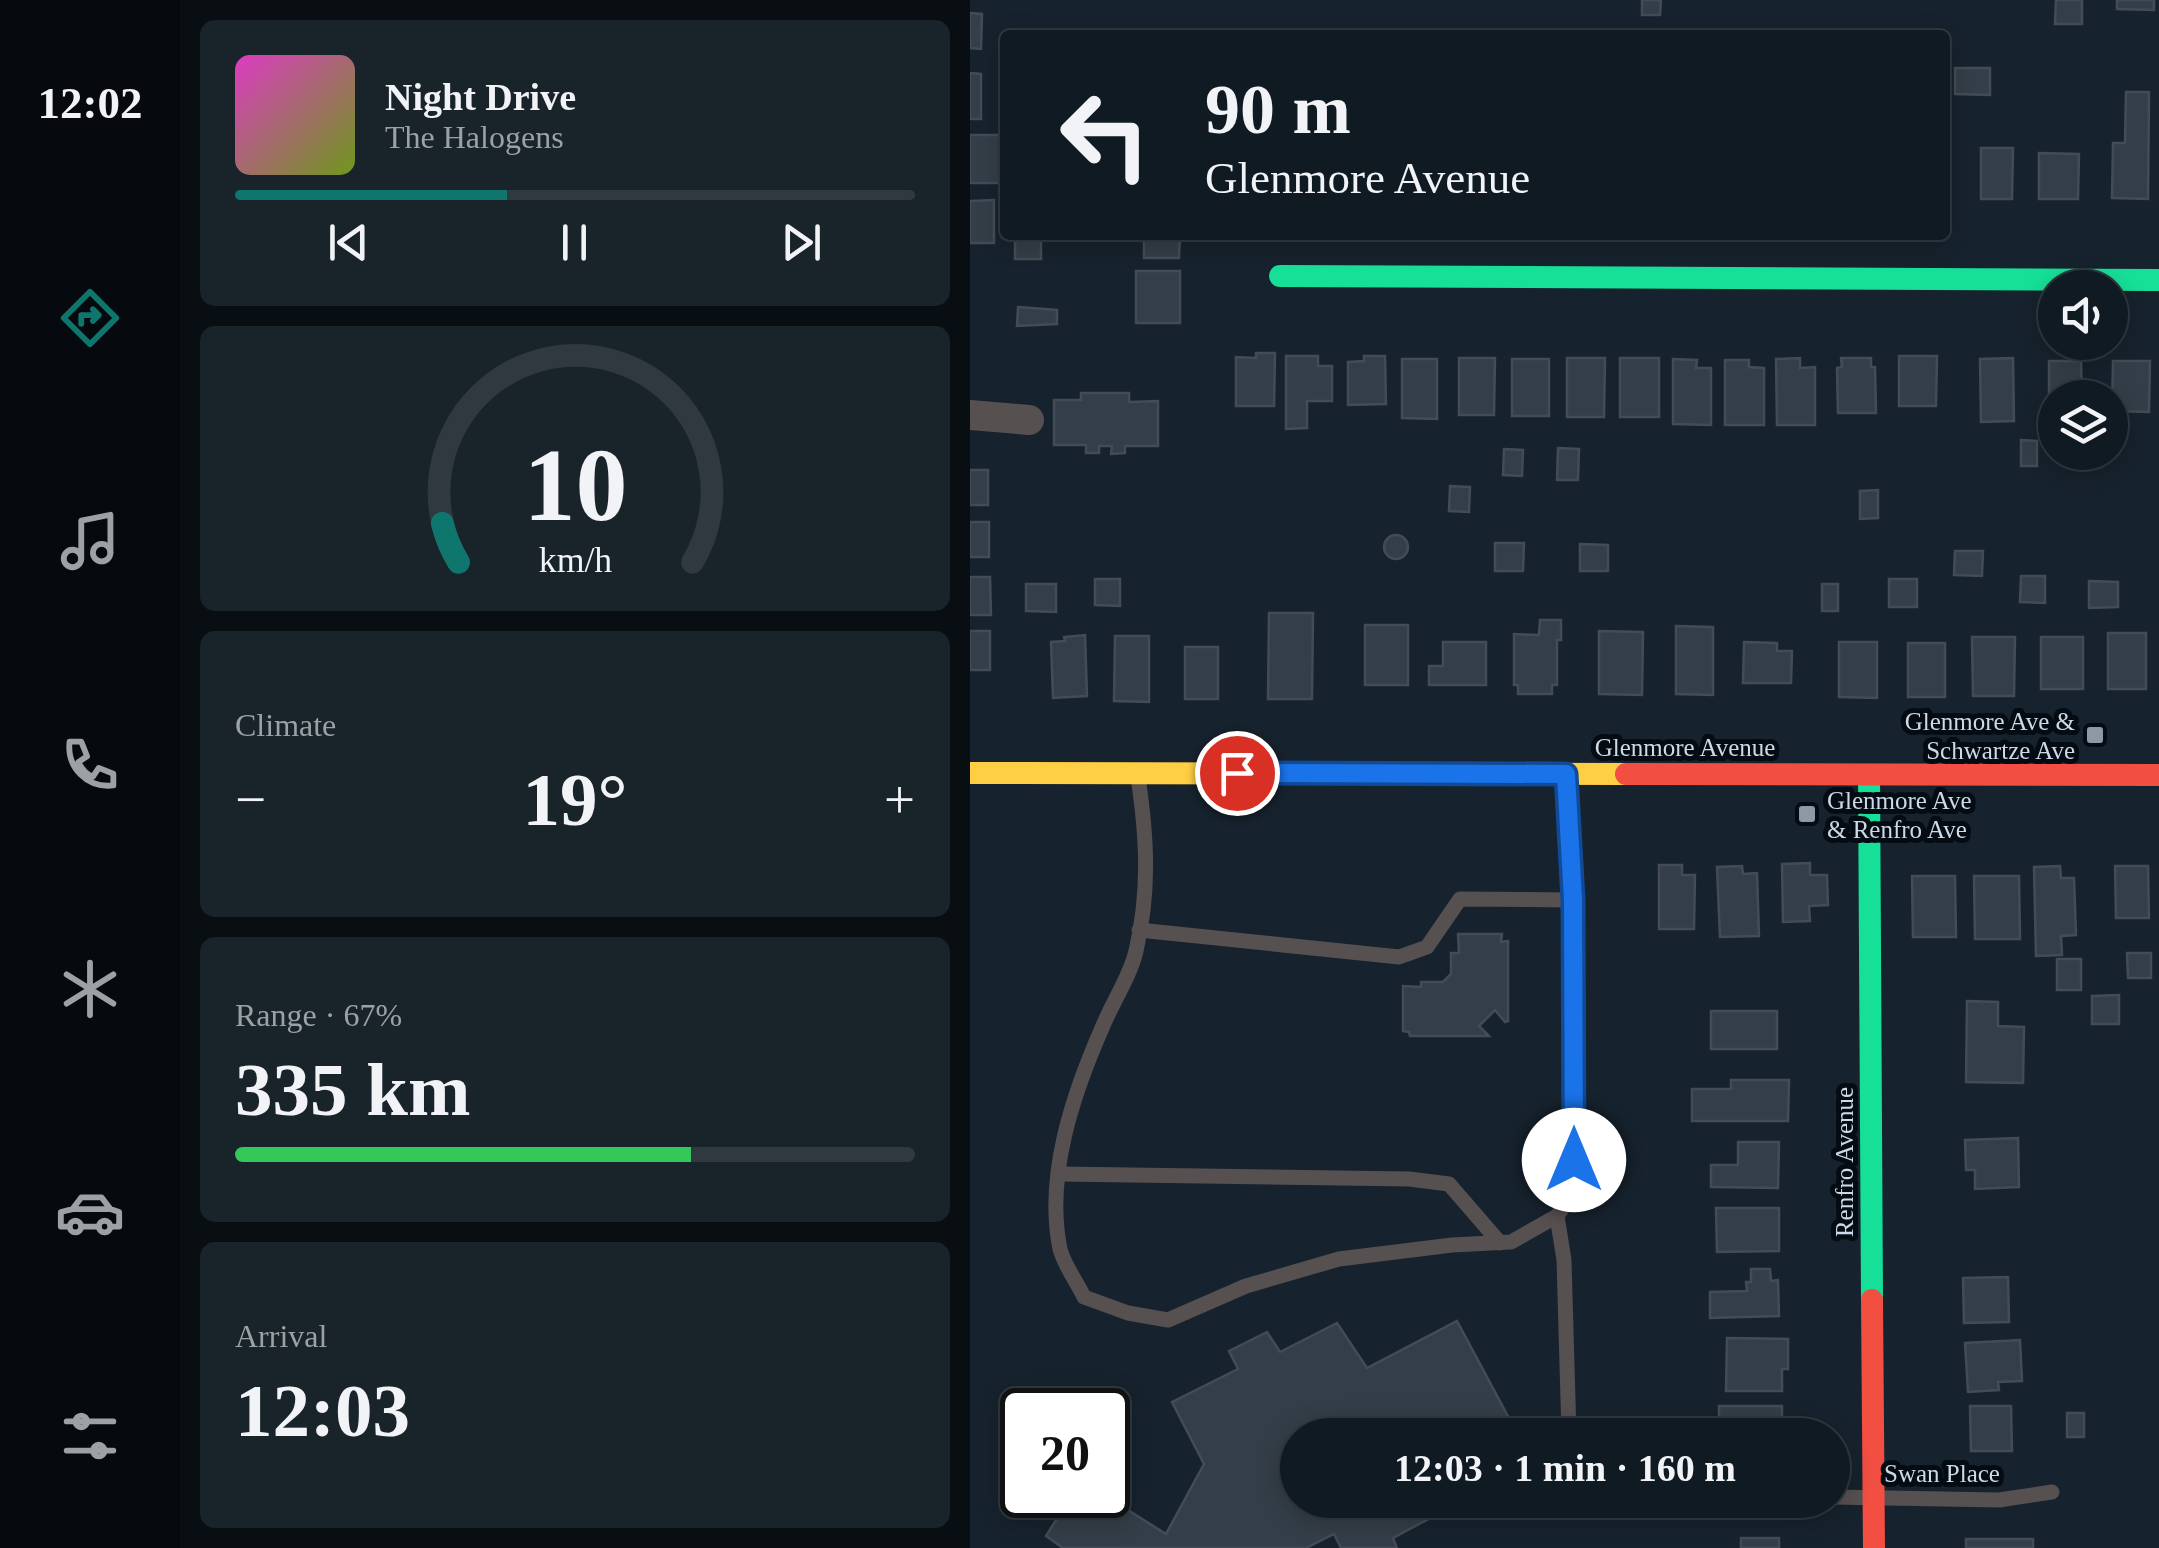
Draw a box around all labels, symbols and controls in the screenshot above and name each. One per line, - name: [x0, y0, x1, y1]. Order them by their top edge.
- icon: left: [1040, 70, 1170, 200]
- text: 90 m: [1205, 71, 1351, 148]
- text: Night Drive: [385, 76, 576, 118]
- text: 12:02: [38, 78, 143, 128]
- text: The Halogens: [385, 119, 564, 155]
- text: Glenmore Avenue: [1205, 153, 1530, 203]
- icon: previous: [321, 215, 376, 270]
- icon: pause: [547, 215, 602, 270]
- icon: next: [774, 215, 829, 270]
- map controls: [2038, 270, 2128, 470]
- button: sound: [2038, 270, 2128, 360]
- icon: directions: [55, 283, 125, 353]
- button: layers: [2038, 380, 2128, 470]
- text: 10: [523, 427, 627, 542]
- icon: music: [55, 506, 125, 576]
- text: km/h: [538, 540, 612, 580]
- text: Climate: [235, 707, 336, 743]
- place label: Glenmore Ave & Schwartze Ave: [1905, 708, 2075, 764]
- marker: Glenmore Ave & Schwartze Ave: [2084, 724, 2106, 746]
- icon: phone: [55, 730, 125, 800]
- pin: [1195, 731, 1280, 816]
- street label: Glenmore Avenue: [1595, 734, 1775, 761]
- icon: arrive: [1210, 746, 1265, 801]
- text: 19°: [523, 758, 628, 841]
- text: −: [235, 769, 266, 830]
- text: +: [884, 769, 915, 830]
- place label: Glenmore Ave & Renfro Ave: [1827, 787, 1972, 843]
- marker: Glenmore Ave & Renfro Ave: [1796, 803, 1818, 825]
- icon: climate: [55, 954, 125, 1024]
- text: Range · 67%: [235, 997, 402, 1033]
- text: 335 km: [235, 1048, 470, 1131]
- street label: Renfro Avenue: [1831, 1087, 1858, 1237]
- position arrow: [1522, 1108, 1626, 1212]
- icon: car: [55, 1177, 125, 1247]
- text: Arrival: [235, 1318, 327, 1354]
- text: 12:03: [235, 1369, 410, 1452]
- speed limit sign: 20: [1000, 1388, 1130, 1518]
- icon: filters: [55, 1401, 125, 1471]
- text: 12:03 · 1 min · 160 m: [1394, 1447, 1736, 1489]
- street label: Swan Place: [1884, 1460, 2000, 1487]

